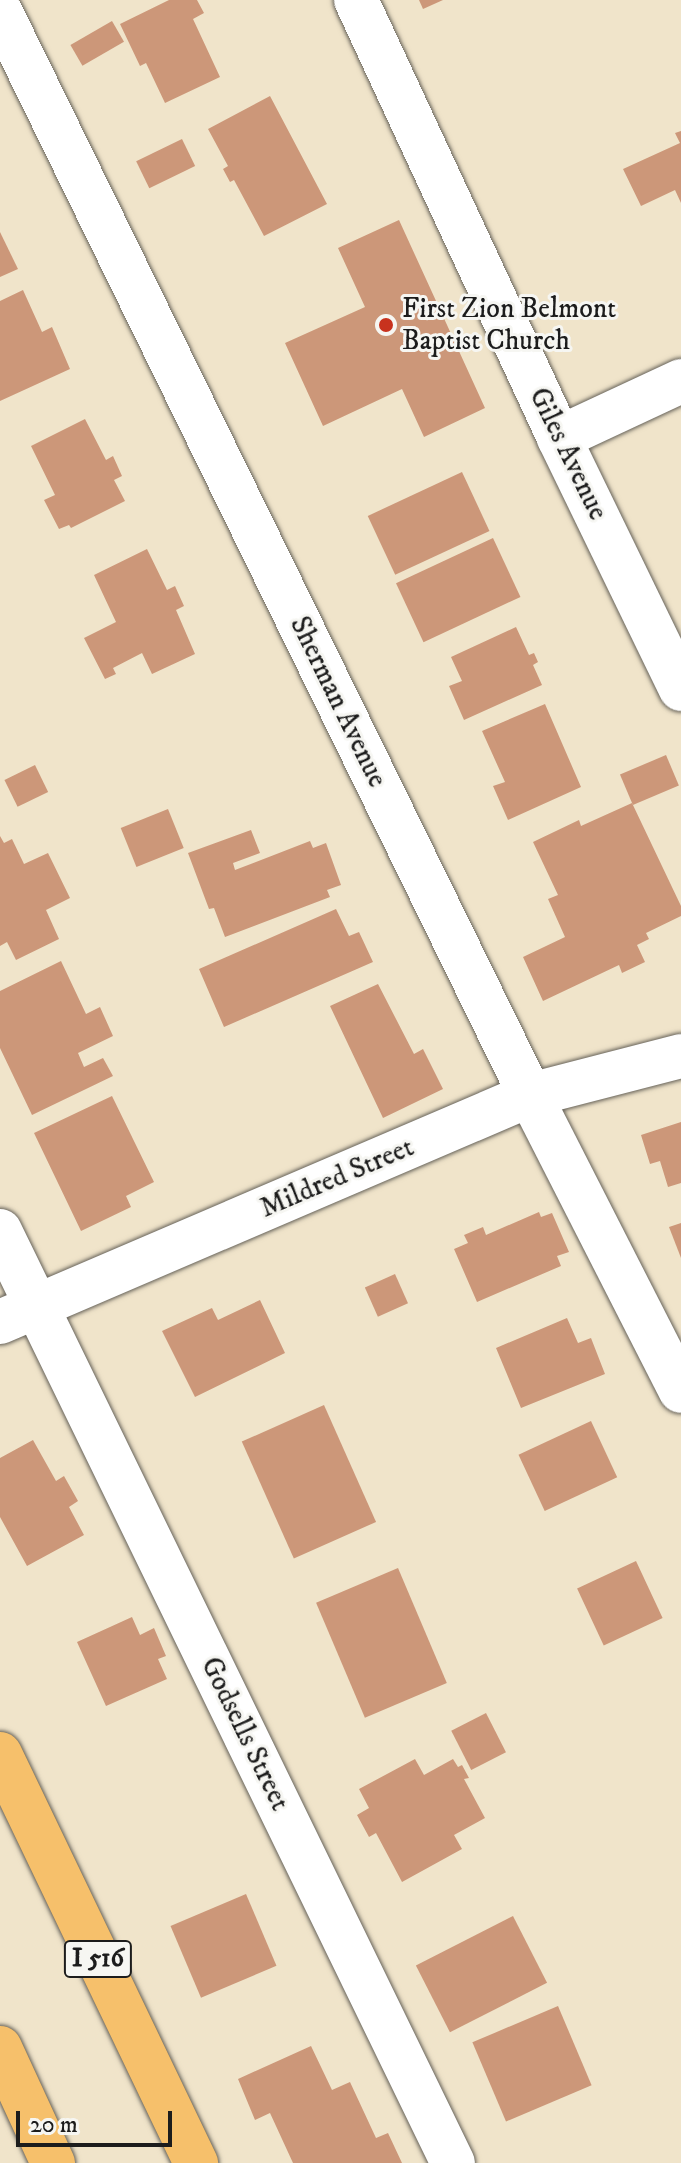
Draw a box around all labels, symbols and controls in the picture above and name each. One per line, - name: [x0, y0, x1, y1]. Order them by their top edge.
- place label: First Zion Belmont Baptist Church: [402, 292, 616, 358]
- marker: First Zion Belmont Baptist Church: [377, 316, 395, 334]
- street label: Giles Avenue: [522, 382, 614, 526]
- street label: Sherman Avenue: [282, 611, 394, 793]
- street label: Mildred Street: [255, 1131, 419, 1225]
- street label: Godsells Street: [193, 1652, 297, 1816]
- road number: I 516: [62, 1937, 134, 1981]
- scale bar: [20, 2095, 176, 2145]
- text: 20 m: [30, 2110, 78, 2140]

